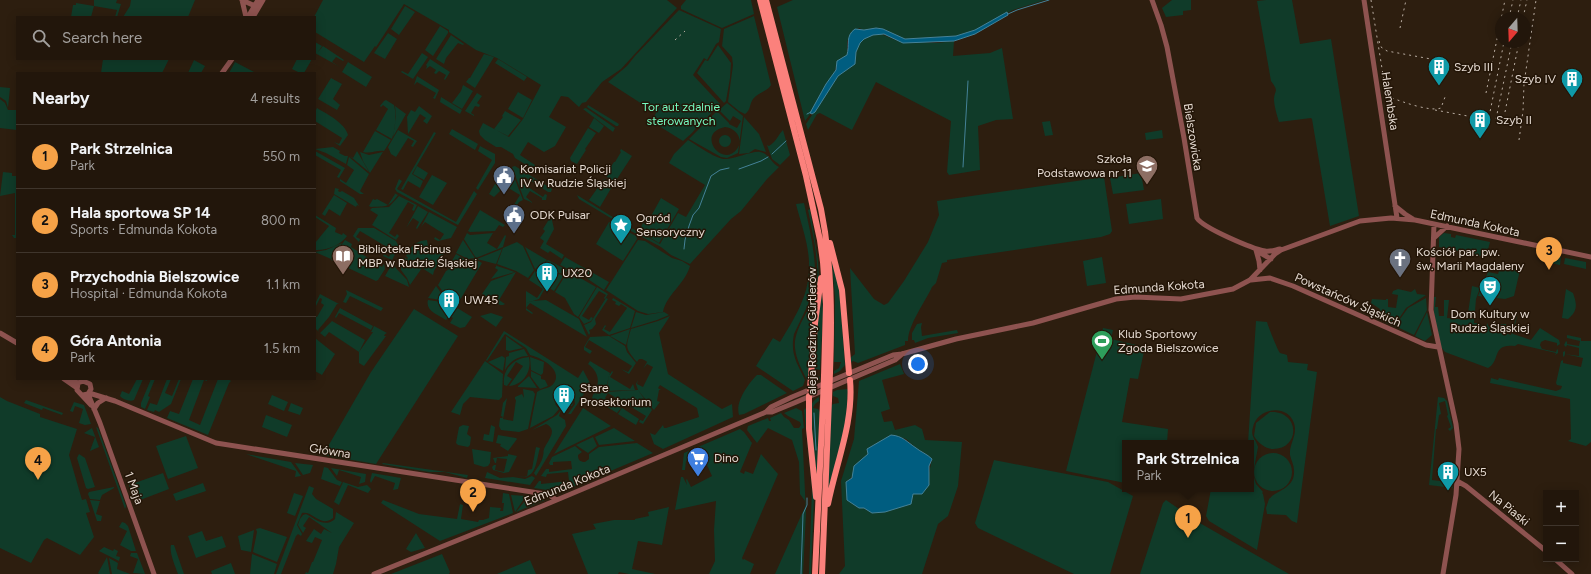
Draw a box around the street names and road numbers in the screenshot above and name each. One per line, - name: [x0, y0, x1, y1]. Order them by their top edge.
- street label: Halembska: [1378, 71, 1402, 131]
- street label: Bielszowicka: [1181, 102, 1205, 172]
- street label: Edmunda Kokota: [1429, 207, 1521, 239]
- street label: aleja Rodziny Gürtlerów: [805, 267, 819, 395]
- street label: Powstańców Śląskich: [1293, 270, 1404, 330]
- street label: Edmunda Kokota: [1113, 277, 1205, 297]
- street label: Główna: [308, 441, 352, 461]
- street label: Edmunda Kokota: [522, 461, 612, 509]
- street label: 1 Maja: [122, 470, 146, 506]
- street label: Na Piaski: [1486, 487, 1532, 529]

